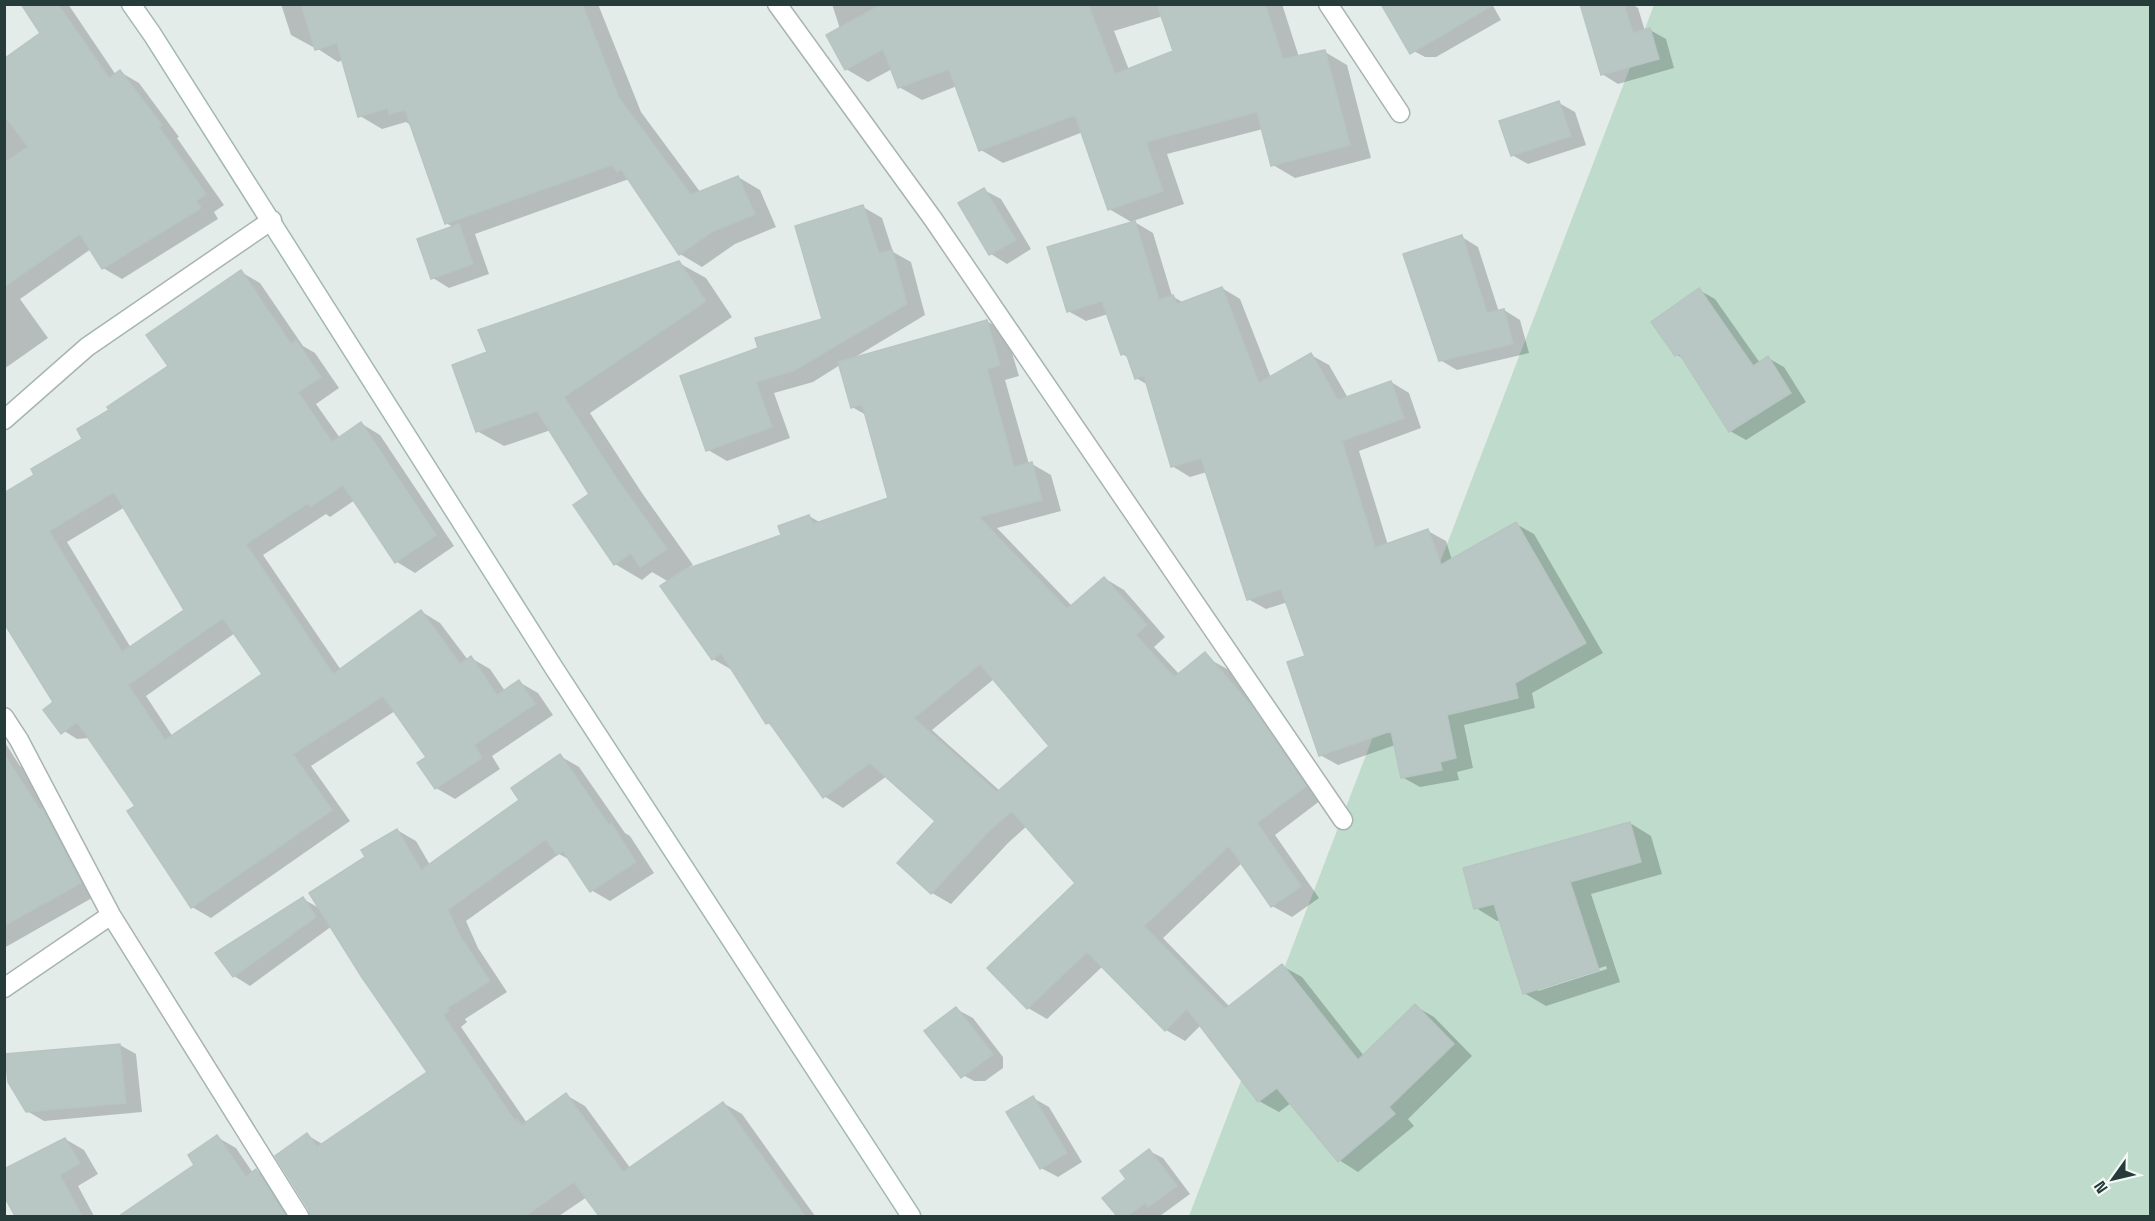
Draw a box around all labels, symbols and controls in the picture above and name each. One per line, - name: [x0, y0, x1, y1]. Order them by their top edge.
- north arrow: [2083, 1149, 2143, 1209]
- text: N: [2089, 1177, 2113, 1197]

